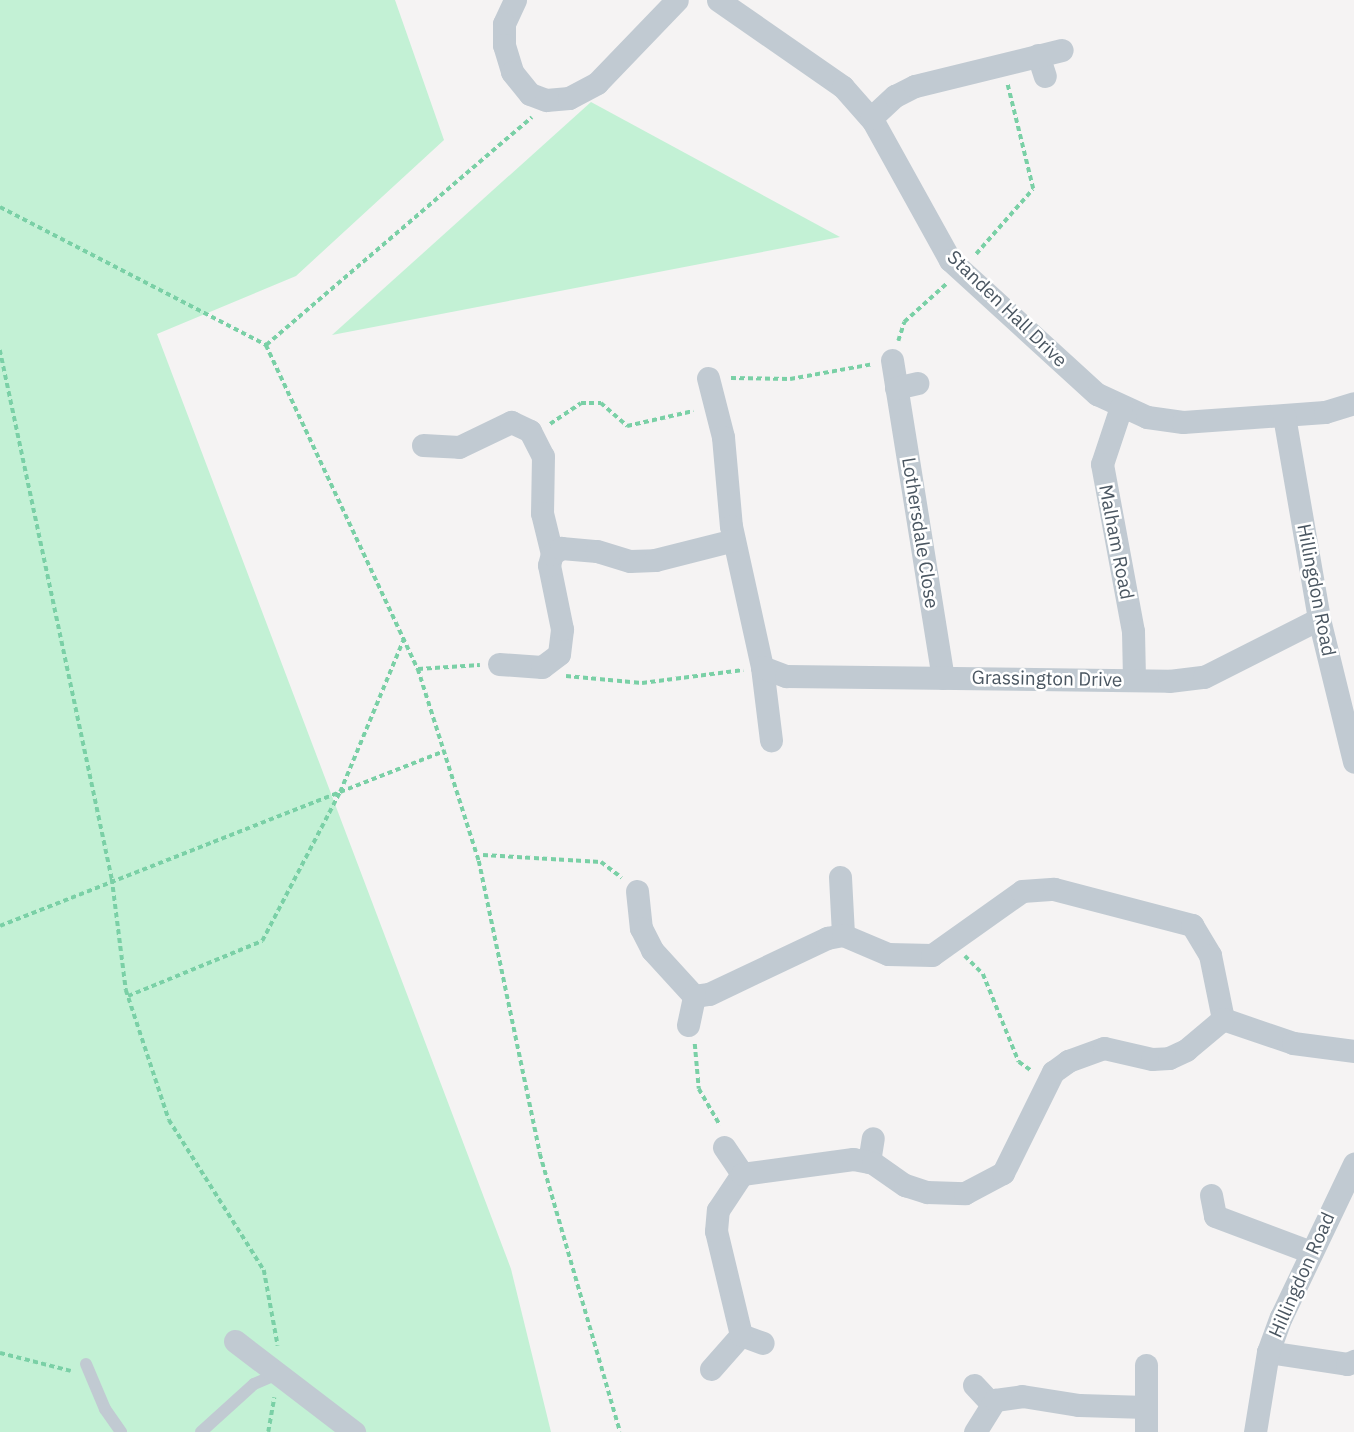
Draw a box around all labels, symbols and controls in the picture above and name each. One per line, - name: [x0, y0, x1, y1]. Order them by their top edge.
- street label: Standen Hall Drive: [942, 246, 1072, 372]
- street label: Lothersdale Close: [897, 456, 943, 610]
- street label: Malham Road: [1094, 483, 1138, 601]
- street label: Hillingdon Road: [1292, 522, 1340, 658]
- street label: Grassington Drive: [971, 666, 1123, 692]
- street label: Hillingdon Road: [1264, 1209, 1340, 1341]

